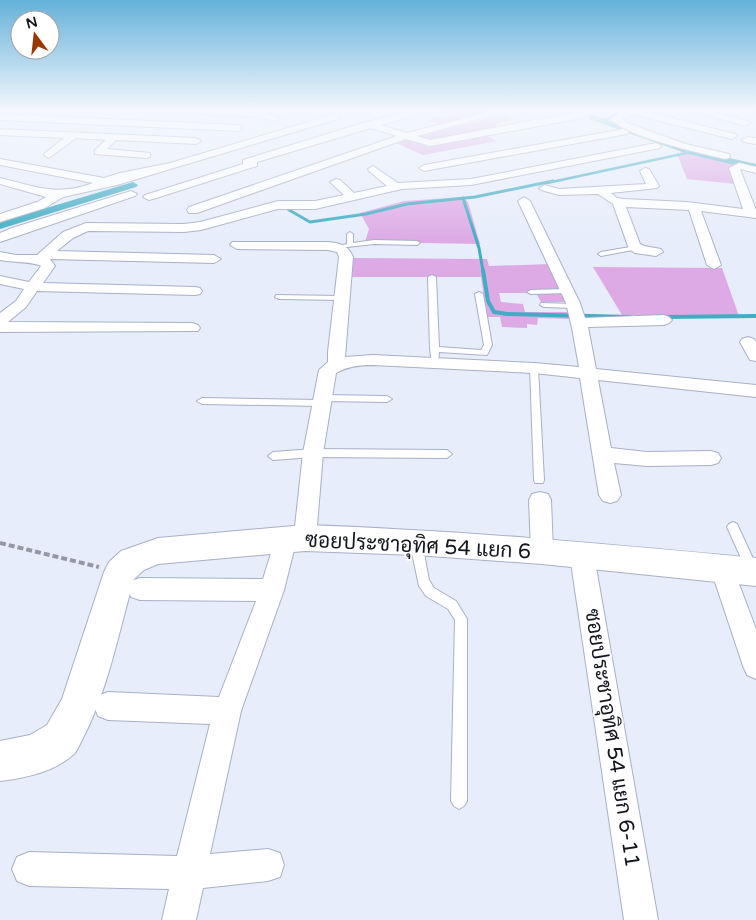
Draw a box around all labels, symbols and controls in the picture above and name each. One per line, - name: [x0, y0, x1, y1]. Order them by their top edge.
- north arrow: [10, 10, 60, 60]
- text: N: [24, 13, 39, 33]
- street label: ซอยประชาอุทิศ 54 แยก 6: [304, 528, 532, 565]
- street label: ซอยประชาอุทิศ 54 แยก 6-11: [578, 607, 645, 869]

